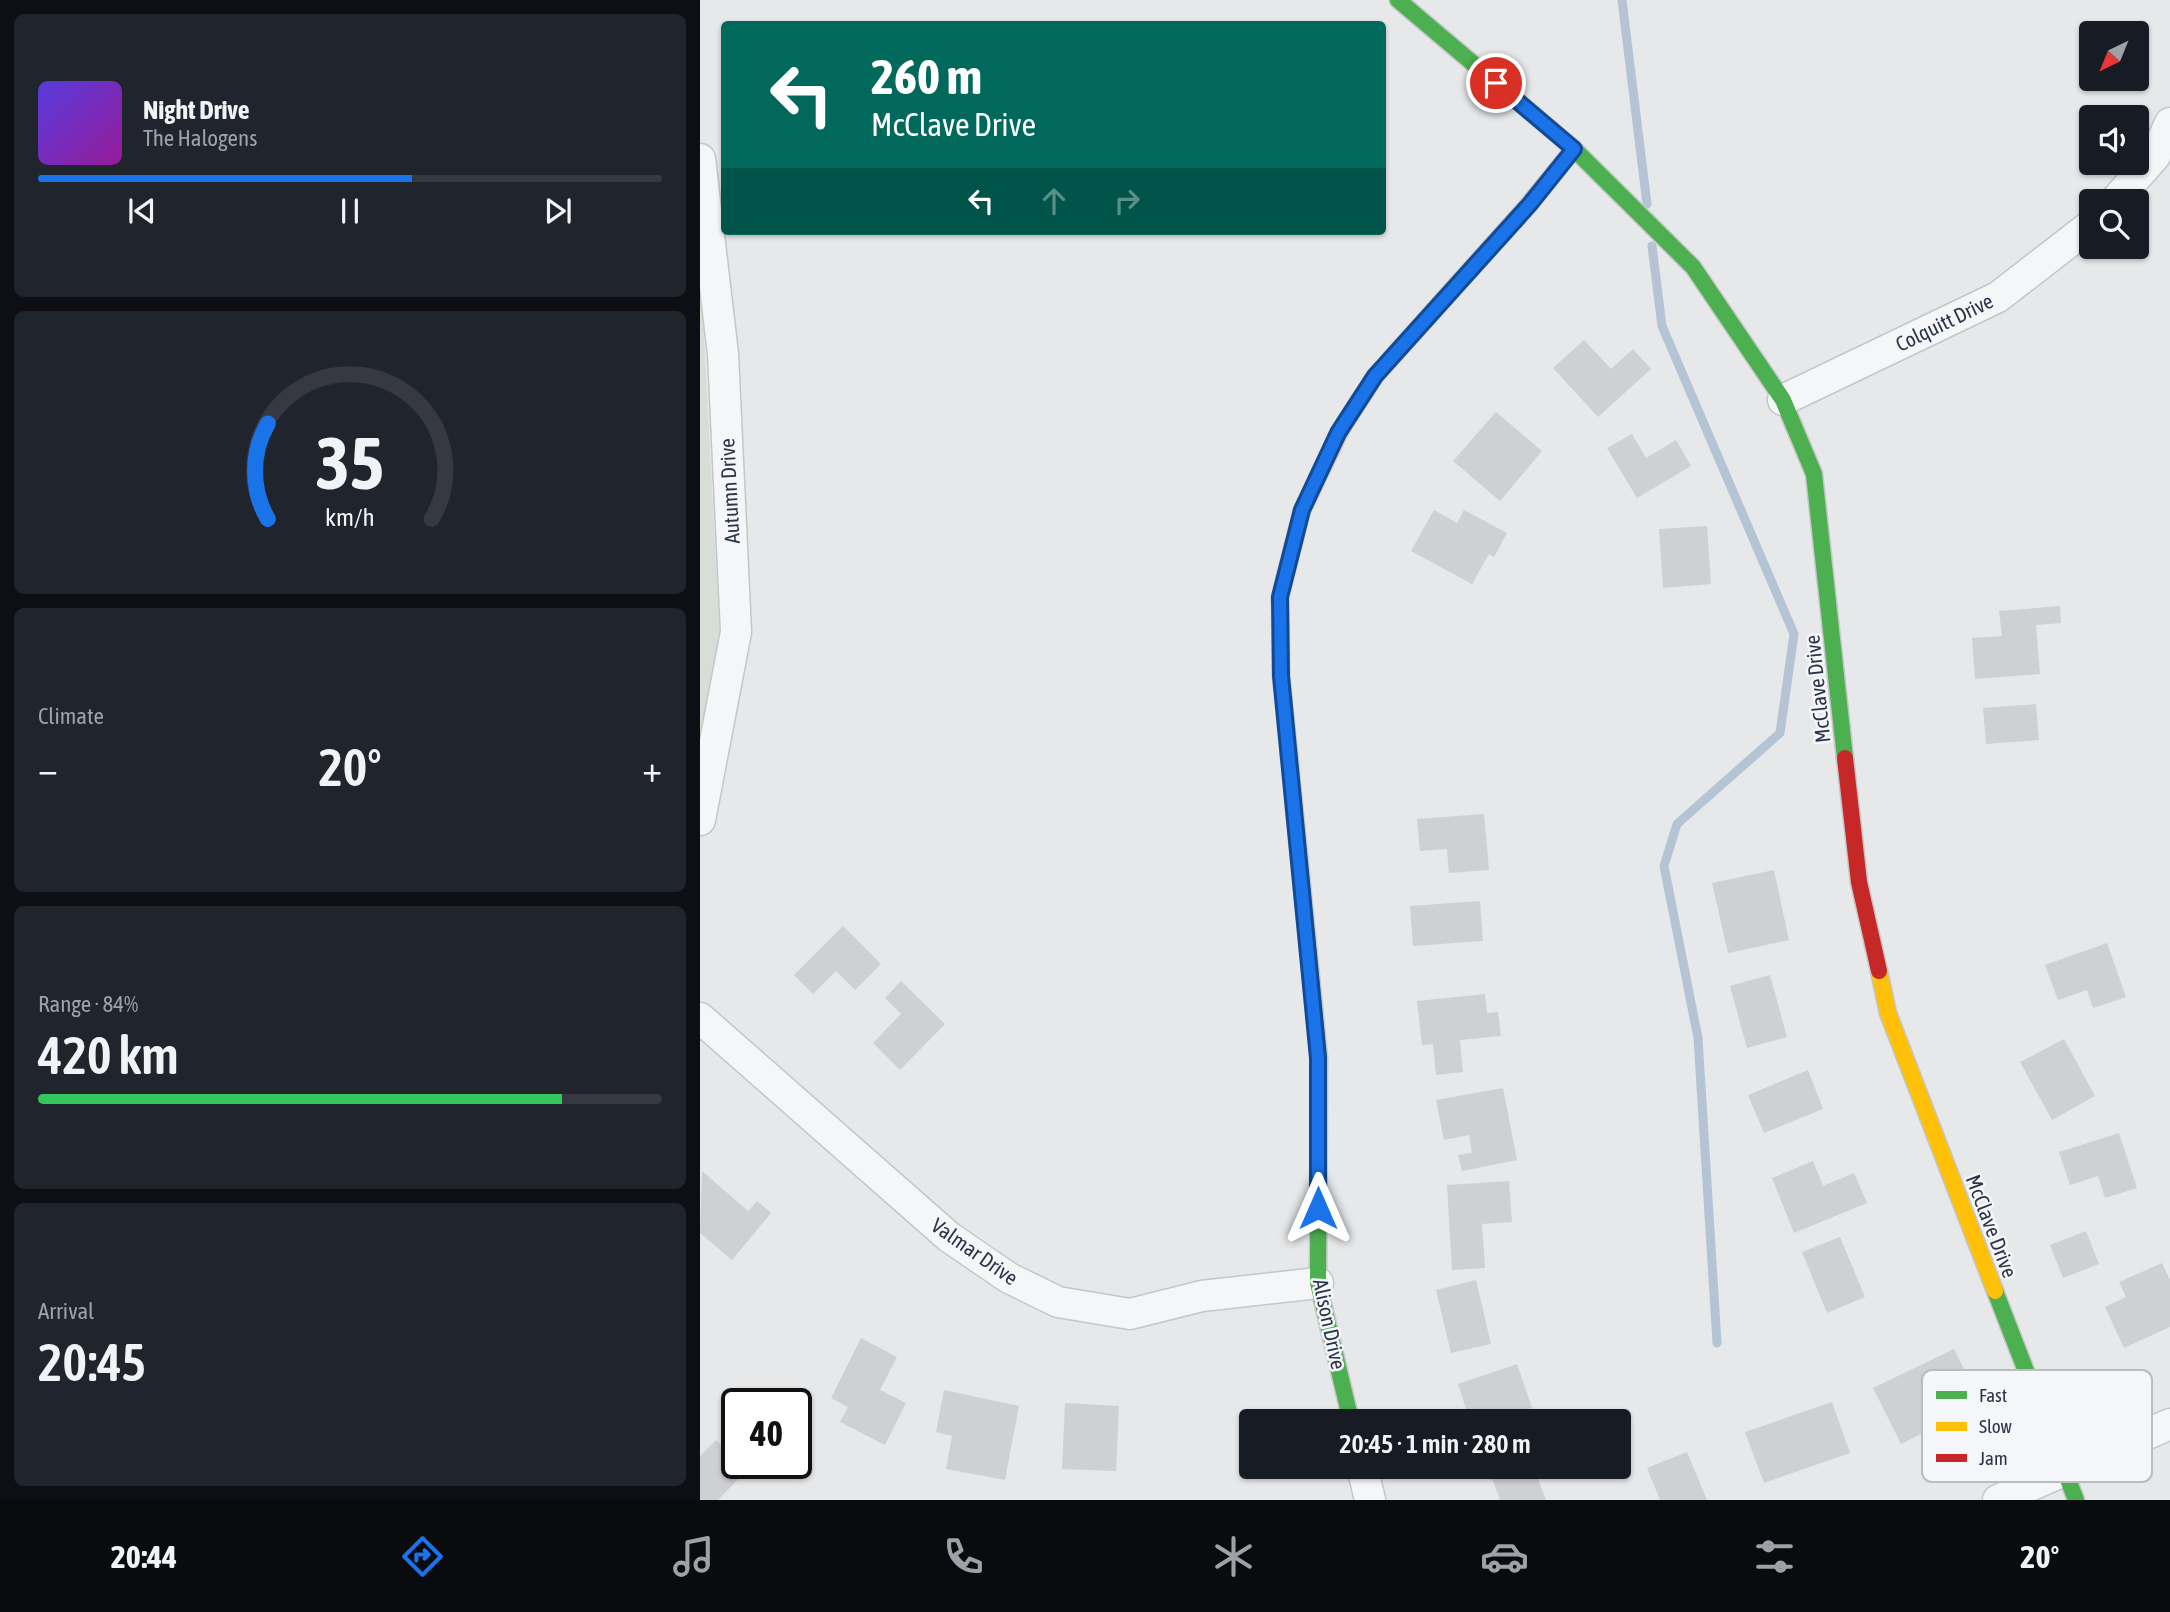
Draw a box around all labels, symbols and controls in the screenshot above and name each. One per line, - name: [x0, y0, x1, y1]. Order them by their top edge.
- north arrow: [2079, 21, 2149, 91]
- map controls: [2079, 21, 2149, 259]
- text: 260 m: [871, 48, 982, 104]
- icon: left: [756, 49, 847, 140]
- pin: [1466, 53, 1526, 113]
- icon: arrive: [1477, 64, 1515, 102]
- text: Night Drive: [143, 95, 250, 125]
- button: sound: [2079, 105, 2149, 175]
- text: McClave Drive: [871, 106, 1036, 143]
- text: The Halogens: [143, 125, 257, 151]
- icon: left: [962, 182, 1000, 220]
- icon: ahead: [1035, 182, 1073, 220]
- icon: right: [1108, 182, 1146, 220]
- button: search: [2079, 189, 2149, 259]
- icon: previous: [123, 192, 161, 230]
- icon: pause: [331, 192, 369, 230]
- icon: next: [539, 192, 577, 230]
- street label: Colquitt Drive: [1891, 288, 1997, 356]
- text: 35: [316, 421, 384, 504]
- street label: Autumn Drive: [714, 438, 744, 544]
- text: km/h: [325, 503, 375, 531]
- street label: McClave Drive: [1799, 634, 1835, 744]
- text: Climate: [38, 703, 104, 729]
- text: 20°: [318, 737, 382, 797]
- text: −: [38, 747, 58, 790]
- text: +: [642, 747, 662, 790]
- text: Range · 84%: [38, 991, 138, 1017]
- text: 420 km: [38, 1025, 179, 1085]
- position arrow: [1281, 1171, 1355, 1245]
- street label: McClave Drive: [1961, 1171, 2023, 1281]
- street label: Valmar Drive: [927, 1213, 1023, 1289]
- street label: Alison Drive: [1309, 1277, 1351, 1371]
- text: Arrival: [38, 1298, 94, 1324]
- text: 20:45: [38, 1332, 146, 1392]
- legend: [1922, 1370, 2152, 1482]
- text: Fast: [1979, 1384, 2007, 1406]
- speed limit sign: 40: [721, 1388, 812, 1479]
- text: Slow: [1979, 1415, 2013, 1437]
- text: 20:45 · 1 min · 280 m: [1339, 1429, 1531, 1459]
- text: Jam: [1979, 1447, 2008, 1469]
- icon: directions: [398, 1532, 447, 1581]
- icon: music: [669, 1532, 718, 1581]
- icon: phone: [939, 1532, 988, 1581]
- icon: climate: [1209, 1532, 1258, 1581]
- icon: car: [1480, 1532, 1529, 1581]
- icon: filters: [1750, 1532, 1799, 1581]
- text: 20:44: [111, 1538, 177, 1575]
- text: 20°: [2020, 1538, 2059, 1575]

